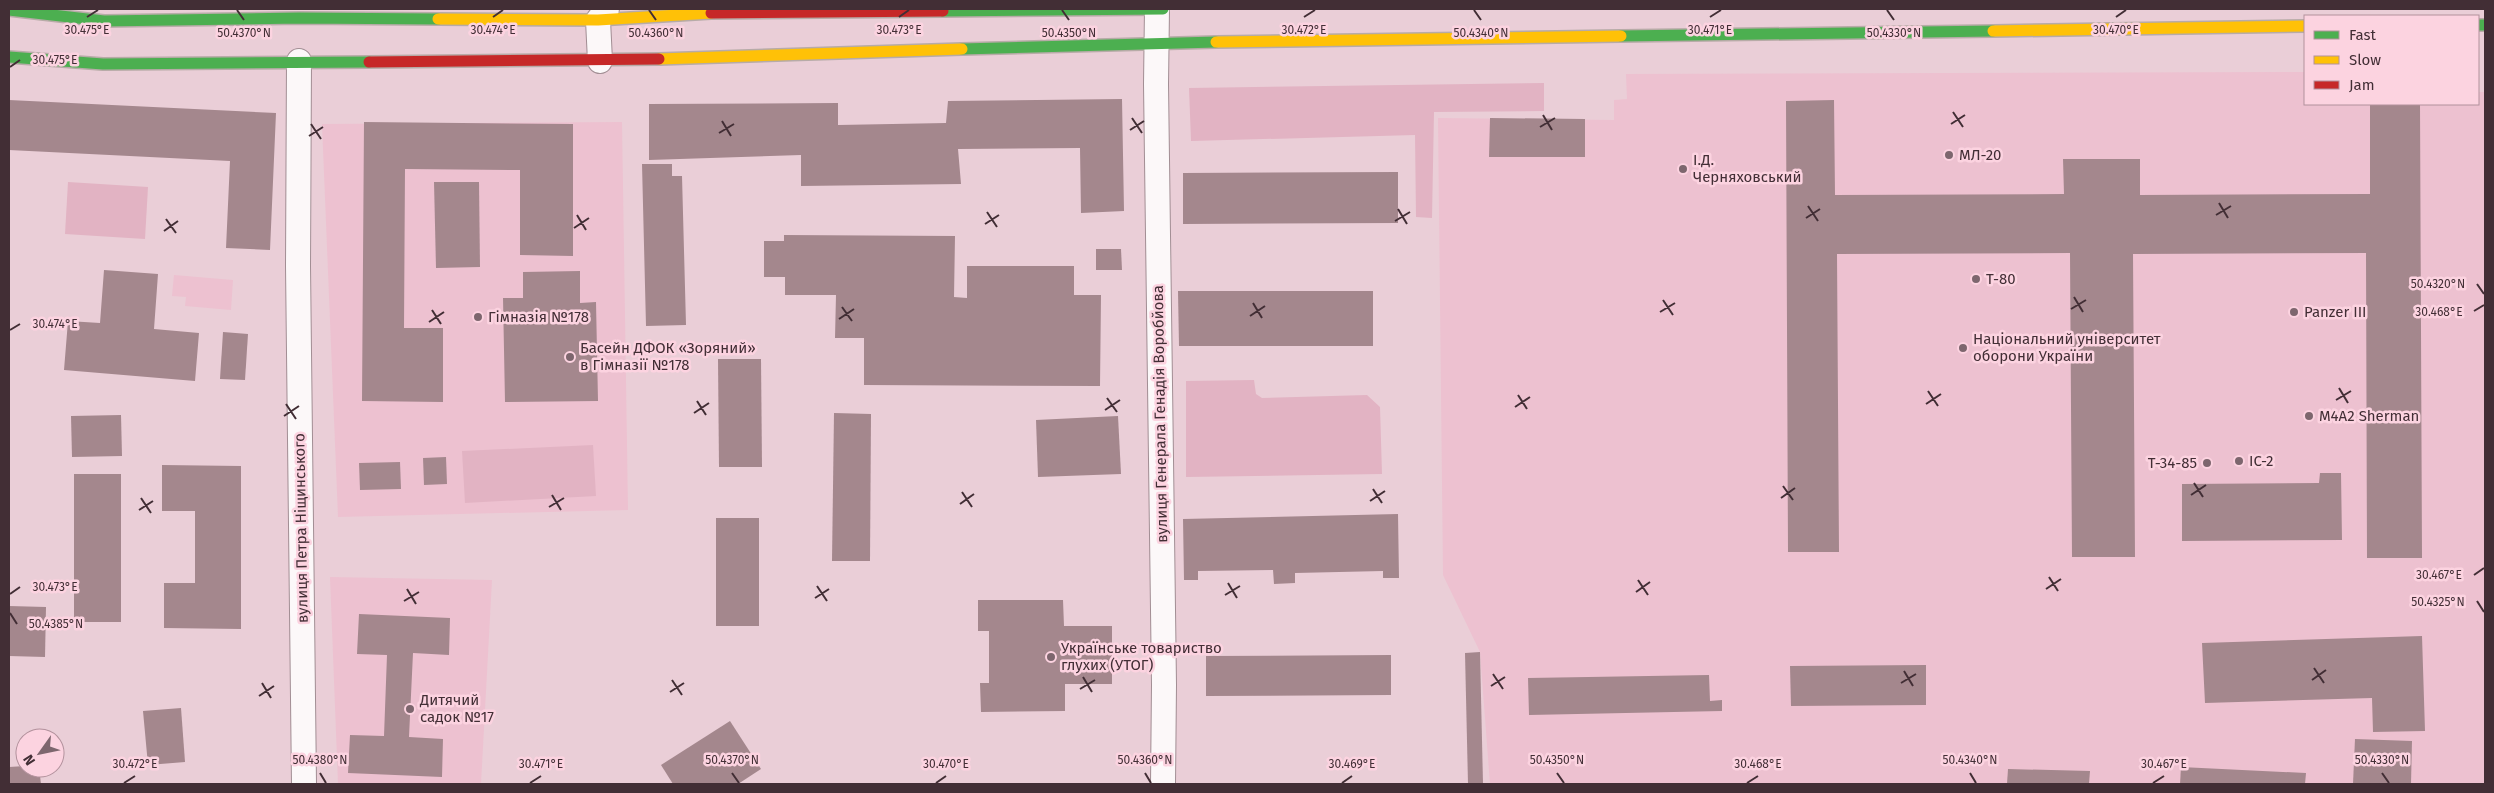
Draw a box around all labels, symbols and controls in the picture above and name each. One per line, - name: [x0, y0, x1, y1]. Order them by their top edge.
- legend: [2304, 15, 2479, 105]
- text: 30.475°E: [64, 23, 110, 37]
- text: 30.474°E: [470, 23, 516, 37]
- text: 30.473°E: [876, 23, 922, 37]
- text: 30.472°E: [1281, 23, 1327, 37]
- text: 30.471°E: [1688, 23, 1732, 37]
- text: 30.470°E: [2093, 23, 2139, 37]
- text: 50.4370°N: [217, 26, 271, 40]
- text: 50.4360°N: [629, 26, 683, 40]
- text: 50.4350°N: [1042, 26, 1096, 40]
- text: 50.4340°N: [1454, 26, 1508, 40]
- text: 50.4330°N: [1867, 26, 1921, 40]
- text: Fast: [2349, 26, 2376, 44]
- text: Slow: [2349, 51, 2381, 69]
- text: 30.475°E: [32, 53, 78, 67]
- text: Jam: [2349, 76, 2375, 94]
- place label: МЛ-20: [1959, 146, 2001, 164]
- marker: МЛ-20: [1943, 149, 1955, 161]
- place label: І.Д. Черняховський: [1693, 151, 1801, 186]
- marker: І.Д. Черняховський: [1677, 163, 1689, 175]
- place label: Т-80: [1986, 270, 2016, 288]
- marker: Т-80: [1970, 273, 1982, 285]
- text: 50.4320°N: [2411, 277, 2465, 291]
- street label: вулиця Генерала Генадія Воробйова: [1149, 285, 1171, 543]
- place label: Panzer III: [2304, 303, 2367, 321]
- text: 30.468°E: [2415, 305, 2463, 319]
- marker: Panzer III: [2288, 306, 2300, 318]
- place label: Гімназія №178: [488, 308, 589, 326]
- marker: Гімназія №178: [472, 311, 484, 323]
- text: 30.474°E: [32, 317, 78, 331]
- place label: Національний університет оборони України: [1973, 330, 2161, 365]
- place label: Басейн ДФОК «Зоряний» в Гімназії №178: [580, 339, 756, 374]
- marker: Національний університет оборони України: [1957, 342, 1969, 354]
- marker: Басейн ДФОК «Зоряний» в Гімназії №178: [564, 351, 576, 363]
- place label: M4A2 Sherman: [2319, 407, 2419, 425]
- marker: M4A2 Sherman: [2303, 410, 2315, 422]
- street label: вулиця Петра Ніщинського: [290, 433, 312, 623]
- place label: ІС-2: [2249, 452, 2273, 470]
- place label: Т-34-85: [2148, 454, 2197, 472]
- marker: ІС-2: [2233, 455, 2245, 467]
- marker: Т-34-85: [2201, 457, 2213, 469]
- text: 30.467°E: [2416, 568, 2462, 582]
- text: 30.473°E: [32, 580, 78, 594]
- text: 50.4325°N: [2411, 595, 2465, 609]
- text: 50.4385°N: [29, 617, 83, 631]
- place label: Українське товариство глухих (УТОГ): [1061, 639, 1222, 674]
- marker: Українське товариство глухих (УТОГ): [1045, 651, 1057, 663]
- place label: Дитячий садок №17: [419, 691, 494, 726]
- marker: Дитячий садок №17: [404, 703, 416, 715]
- north arrow: [15, 728, 65, 778]
- text: N: [20, 751, 39, 768]
- text: 50.4380°N: [292, 753, 348, 767]
- text: 50.4370°N: [705, 753, 759, 767]
- text: 50.4360°N: [1118, 753, 1172, 767]
- text: 50.4350°N: [1530, 753, 1584, 767]
- text: 50.4340°N: [1943, 753, 1997, 767]
- text: 50.4330°N: [2355, 753, 2409, 767]
- text: 30.472°E: [112, 757, 158, 771]
- text: 30.471°E: [519, 757, 563, 771]
- text: 30.470°E: [923, 757, 969, 771]
- text: 30.469°E: [1329, 757, 1375, 771]
- text: 30.468°E: [1734, 757, 1782, 771]
- text: 30.467°E: [2141, 757, 2187, 771]

